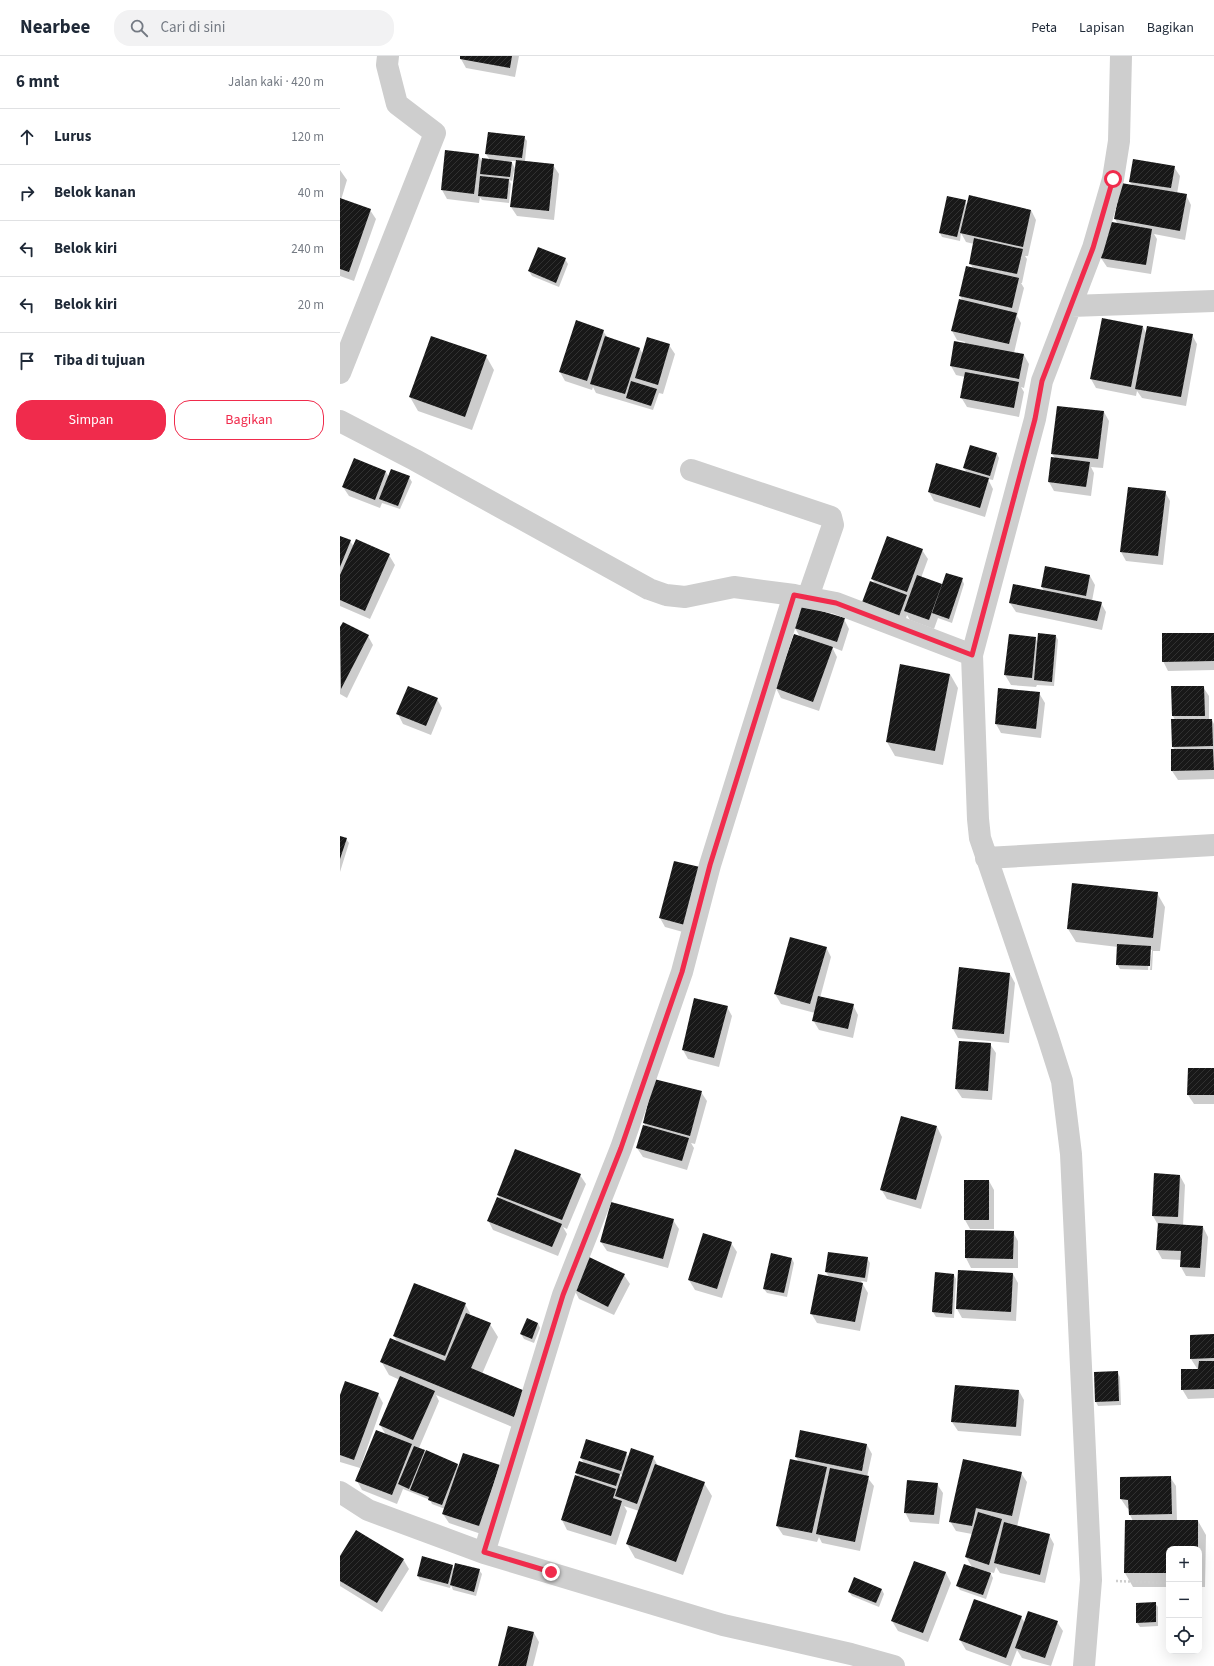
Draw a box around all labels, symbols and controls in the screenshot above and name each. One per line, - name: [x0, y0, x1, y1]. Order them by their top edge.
- search box: [114, 10, 394, 46]
- text: Nearbee: [20, 14, 90, 41]
- icon: search: [128, 17, 150, 39]
- text: Cari di sini: [160, 17, 225, 38]
- text: Peta: [1031, 18, 1057, 38]
- text: Lapisan: [1079, 18, 1125, 38]
- text: Bagikan: [1147, 18, 1194, 38]
- text: 6 mnt: [16, 70, 59, 94]
- text: Jalan kaki · 420 m: [228, 73, 324, 91]
- icon: ahead: [16, 126, 38, 148]
- text: Lurus: [54, 126, 91, 147]
- text: 120 m: [291, 128, 324, 146]
- route start: [1104, 170, 1122, 188]
- icon: right: [16, 182, 38, 204]
- text: Belok kanan: [54, 182, 136, 203]
- text: 40 m: [298, 184, 324, 202]
- icon: left: [16, 238, 38, 260]
- text: Belok kiri: [54, 238, 117, 259]
- text: 240 m: [291, 240, 324, 258]
- icon: left: [16, 294, 38, 316]
- text: Belok kiri: [54, 294, 117, 315]
- text: 20 m: [298, 296, 324, 314]
- icon: arrive: [16, 350, 38, 372]
- text: Tiba di tujuan: [54, 350, 145, 371]
- button: Simpan: [16, 400, 166, 440]
- button: Bagikan: [174, 400, 324, 440]
- map controls: [1166, 1546, 1202, 1654]
- button: +: [1166, 1546, 1202, 1582]
- route end: [542, 1563, 560, 1581]
- button: −: [1166, 1582, 1202, 1618]
- button: locate: [1166, 1618, 1202, 1654]

